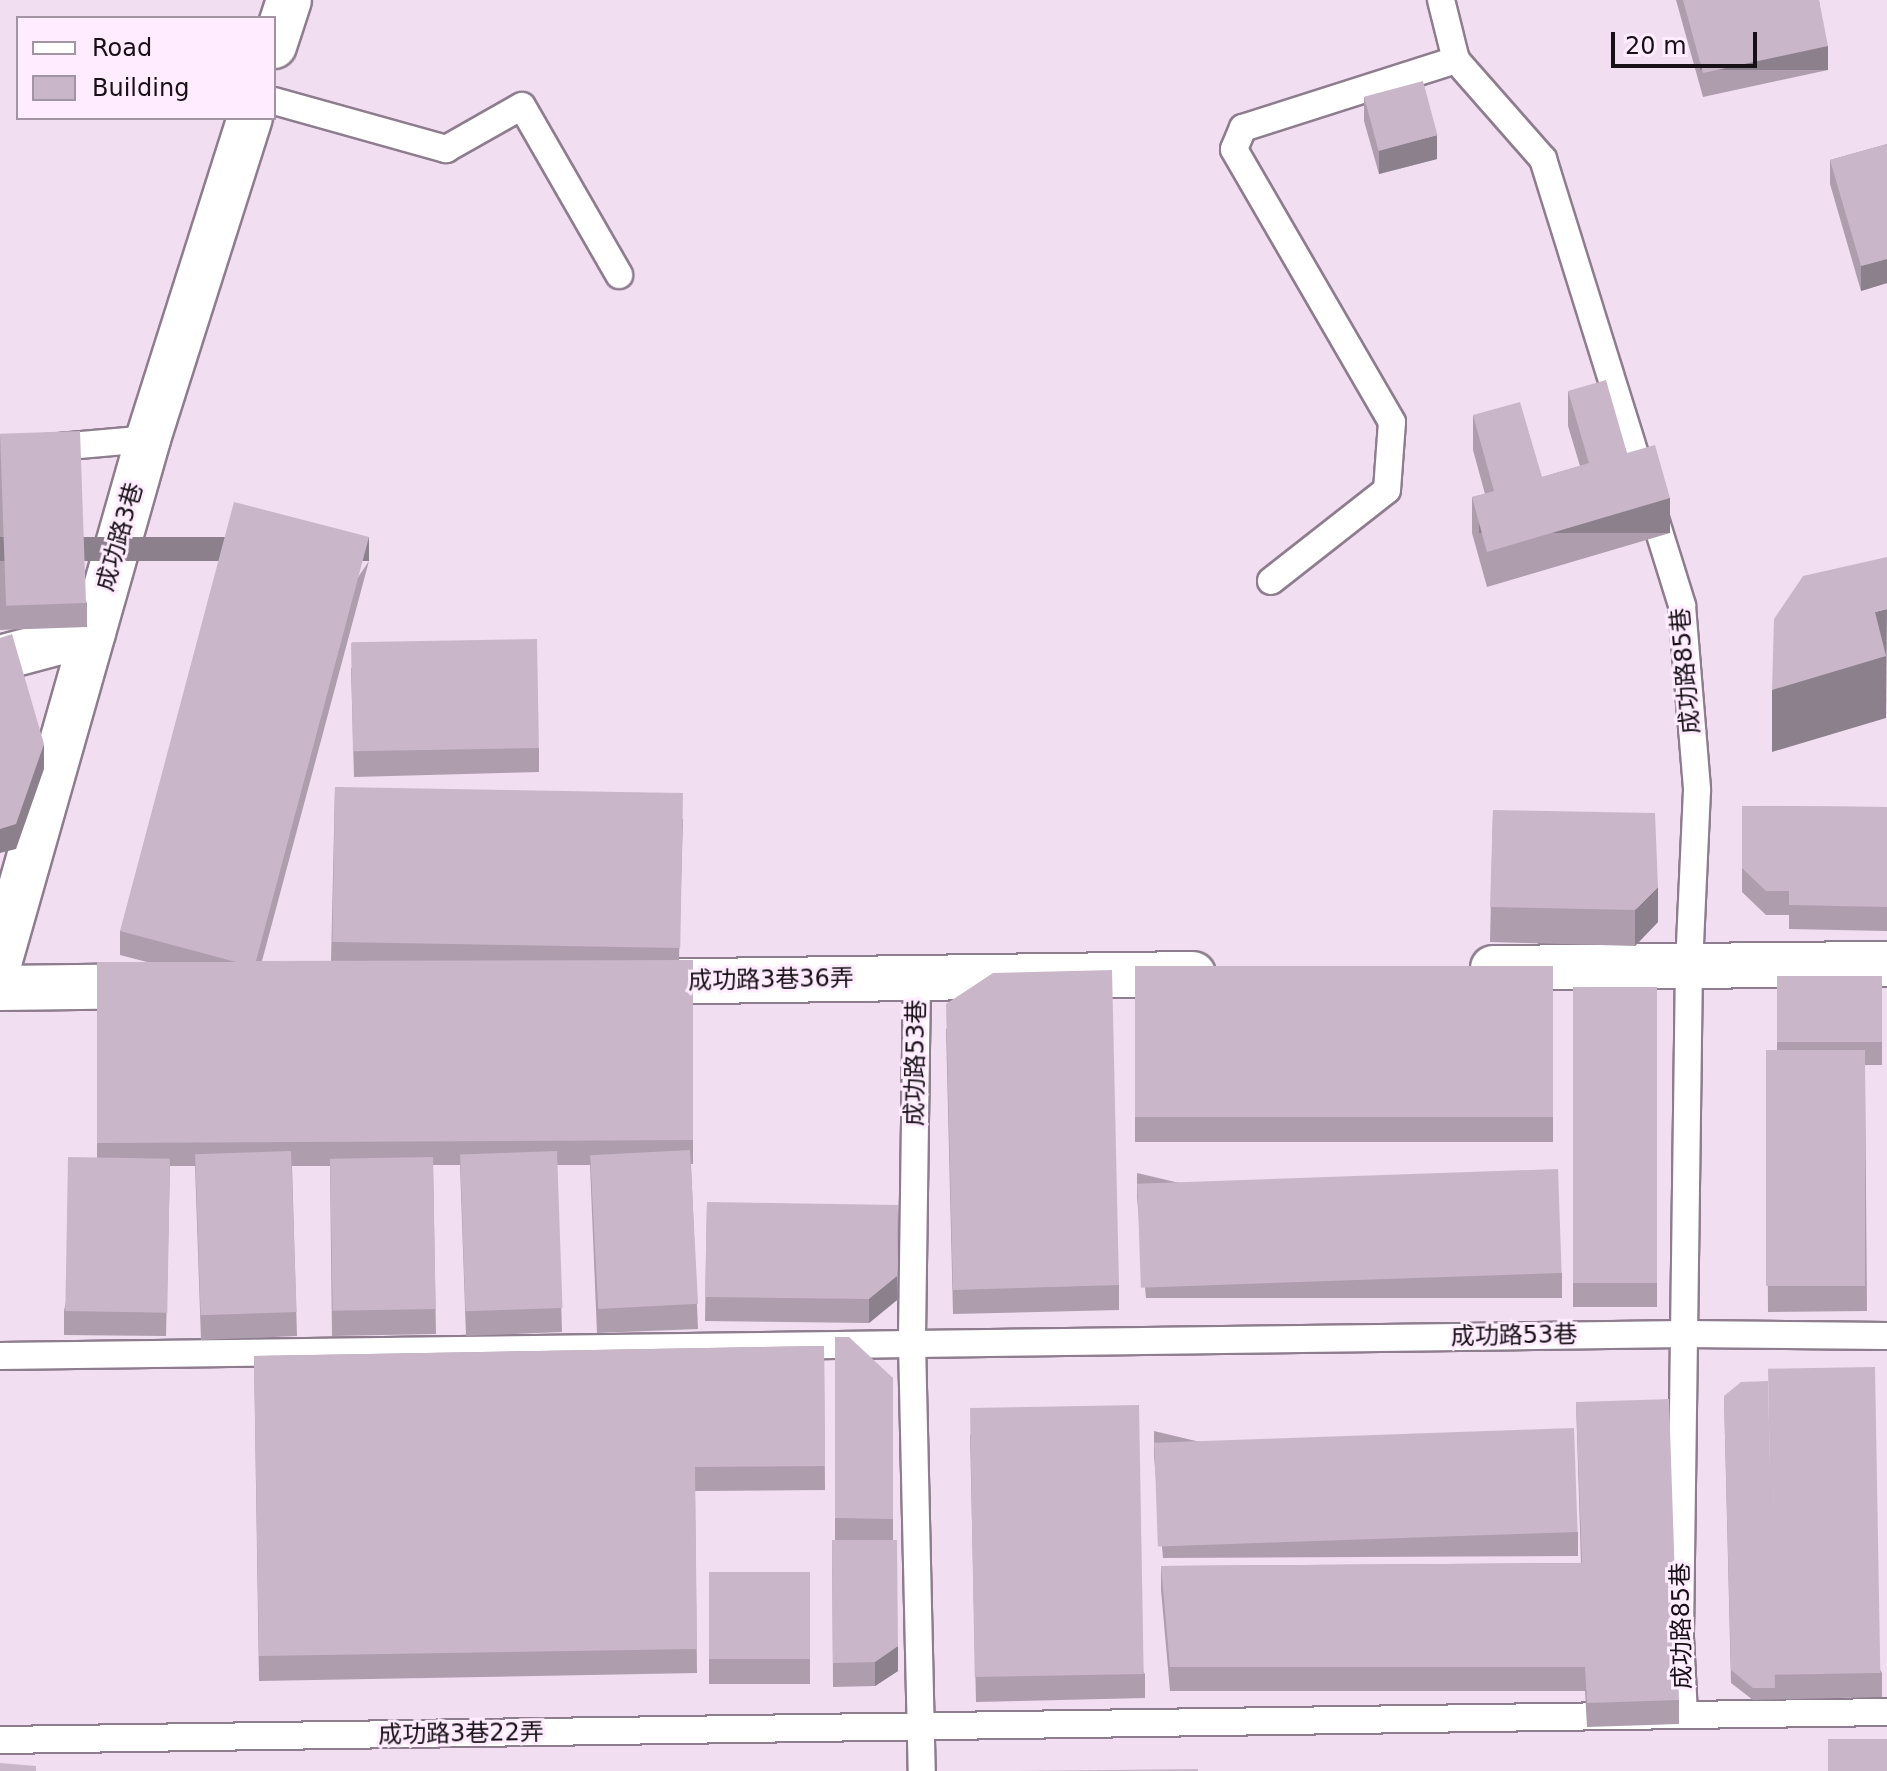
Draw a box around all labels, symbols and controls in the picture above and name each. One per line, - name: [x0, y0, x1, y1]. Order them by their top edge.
- legend: [16, 16, 276, 120]
- scale bar: [1615, 16, 1761, 66]
- text: 20 m: [1625, 32, 1687, 60]
- text: Road: [92, 34, 152, 62]
- text: Building: [92, 74, 189, 102]
- street label: 成功路3巷: [91, 480, 149, 594]
- street label: 成功路85巷: [1666, 607, 1706, 735]
- street label: 成功路3巷36弄: [688, 964, 854, 996]
- street label: 成功路53巷: [900, 999, 932, 1127]
- street label: 成功路53巷: [1450, 1320, 1578, 1352]
- street label: 成功路85巷: [1666, 1562, 1698, 1690]
- street label: 成功路3巷22弄: [378, 1718, 544, 1750]

